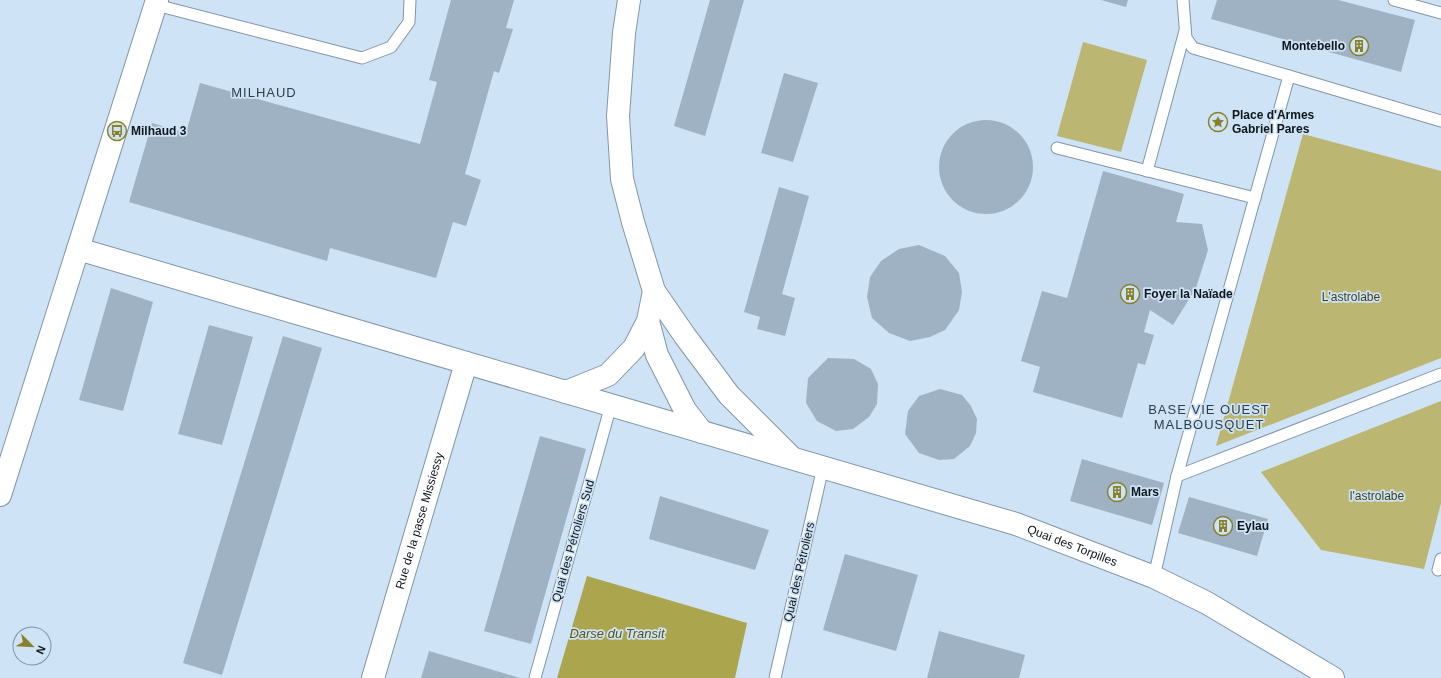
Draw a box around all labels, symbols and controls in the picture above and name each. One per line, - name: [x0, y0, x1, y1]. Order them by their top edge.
- building icon: Montebello: [1348, 35, 1370, 57]
- place label: Montebello: [1282, 39, 1345, 53]
- district label: MILHAUD: [231, 85, 297, 100]
- place label: Place d'Armes Gabriel Pares: [1232, 108, 1315, 136]
- place icon: Place d'Armes Gabriel Pares: [1207, 111, 1229, 133]
- bus stop icon: Milhaud 3: [106, 120, 128, 142]
- place label: Milhaud 3: [131, 124, 187, 138]
- building icon: Foyer la Naïade: [1119, 283, 1141, 305]
- place label: Foyer la Naïade: [1144, 287, 1233, 301]
- park label: L'astrolabe: [1322, 290, 1380, 304]
- district label: BASE VIE OUEST MALBOUSQUET: [1148, 402, 1270, 432]
- street label: Rue de la passe Missiessy: [393, 451, 446, 591]
- street label: Quai des Pétroliers Sud: [549, 478, 597, 604]
- building icon: Mars: [1106, 481, 1128, 503]
- place label: Mars: [1131, 485, 1159, 499]
- park label: l'astrolabe: [1350, 489, 1404, 503]
- building icon: Eylau: [1212, 515, 1234, 537]
- place label: Eylau: [1237, 519, 1269, 533]
- street label: Quai des Pétroliers: [781, 521, 817, 623]
- street label: Quai des Torpilles: [1025, 522, 1119, 569]
- north arrow: [12, 626, 52, 666]
- water label: Darse du Transit: [569, 626, 666, 641]
- text: N: [34, 644, 48, 656]

